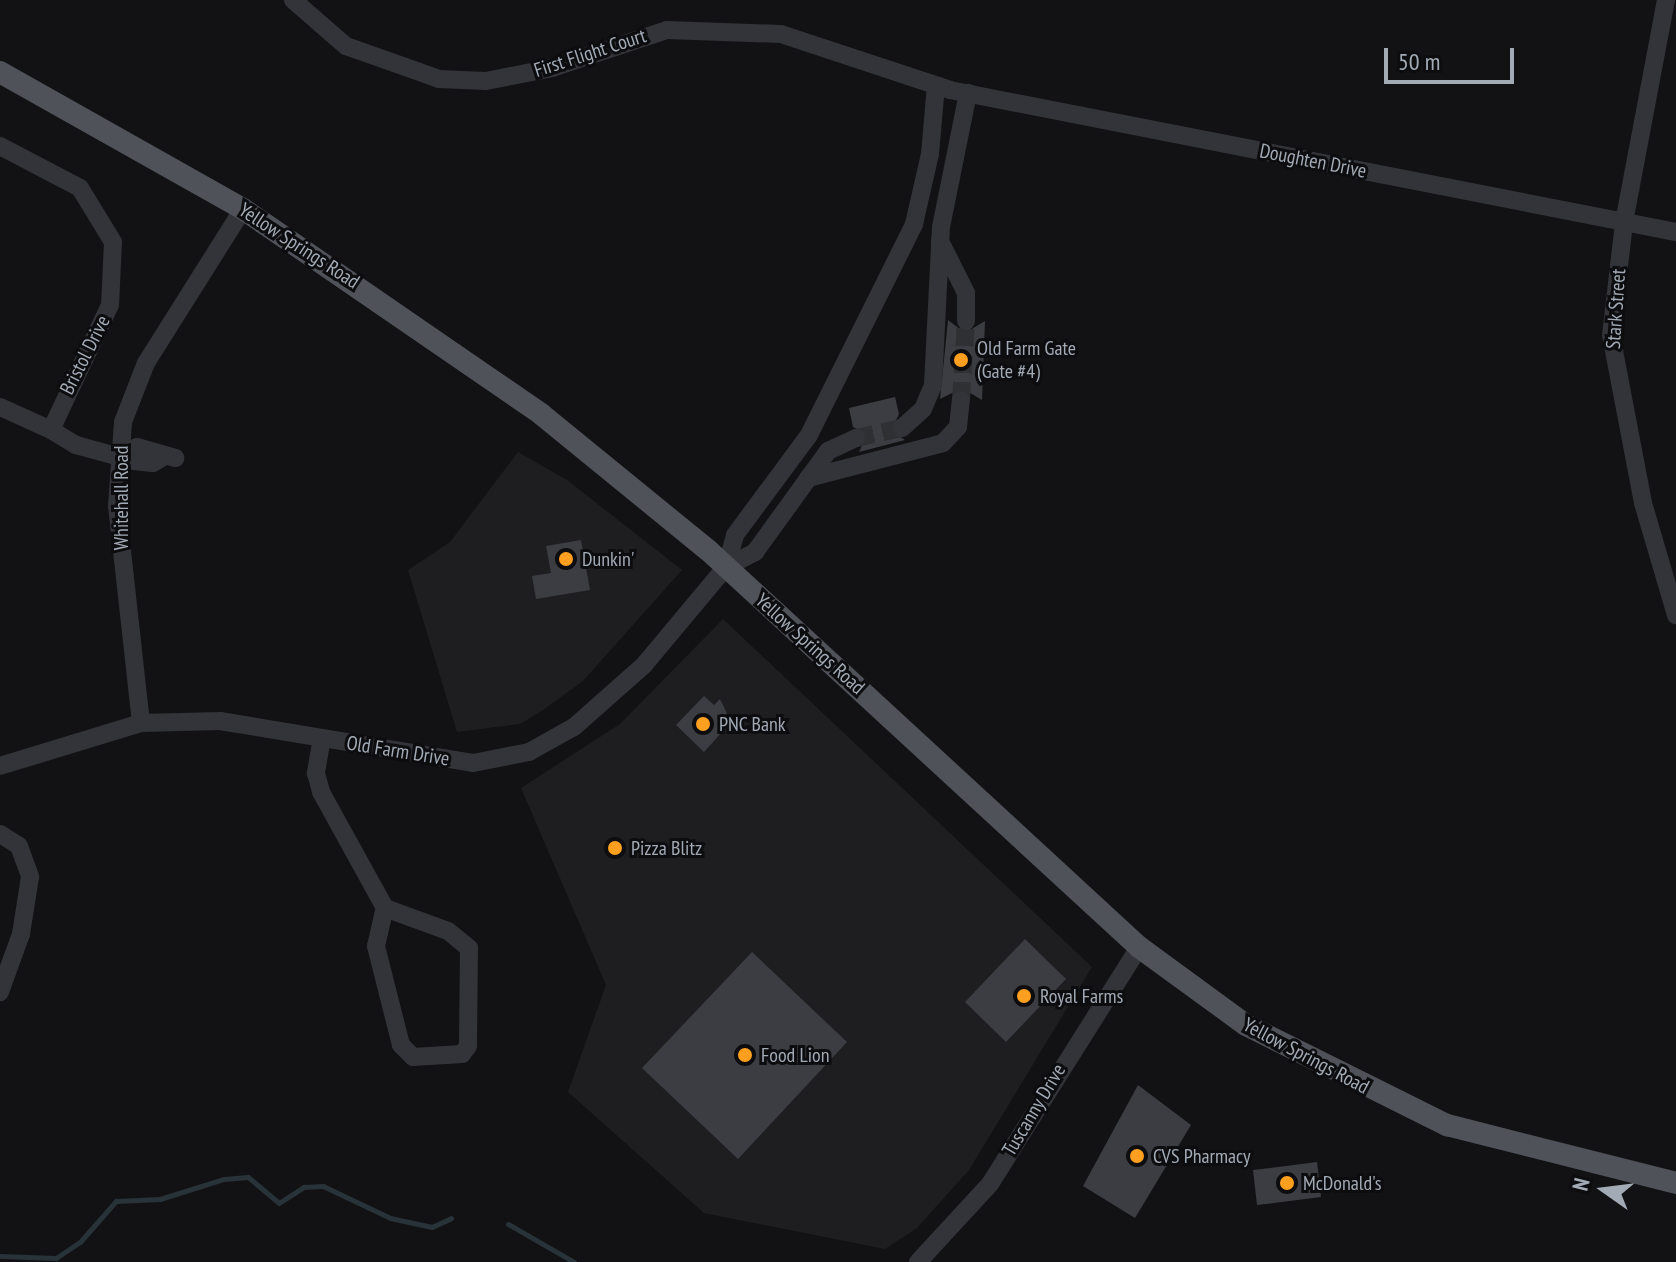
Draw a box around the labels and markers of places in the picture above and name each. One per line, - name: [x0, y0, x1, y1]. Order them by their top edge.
- place label: Old Farm Gate (Gate #4): [977, 336, 1076, 383]
- marker: Old Farm Gate (Gate #4): [952, 351, 970, 369]
- place label: Dunkin': [582, 547, 634, 571]
- marker: Dunkin': [557, 550, 575, 568]
- place label: PNC Bank: [719, 712, 786, 736]
- marker: PNC Bank: [694, 715, 712, 733]
- place label: Pizza Blitz: [631, 836, 702, 860]
- marker: Pizza Blitz: [606, 839, 624, 857]
- place label: Royal Farms: [1040, 984, 1123, 1008]
- marker: Royal Farms: [1015, 987, 1033, 1005]
- place label: Food Lion: [761, 1043, 829, 1067]
- marker: Food Lion: [736, 1046, 754, 1064]
- place label: CVS Pharmacy: [1153, 1144, 1250, 1168]
- marker: CVS Pharmacy: [1128, 1147, 1146, 1165]
- place label: McDonald's: [1303, 1171, 1381, 1195]
- marker: McDonald's: [1278, 1174, 1296, 1192]

